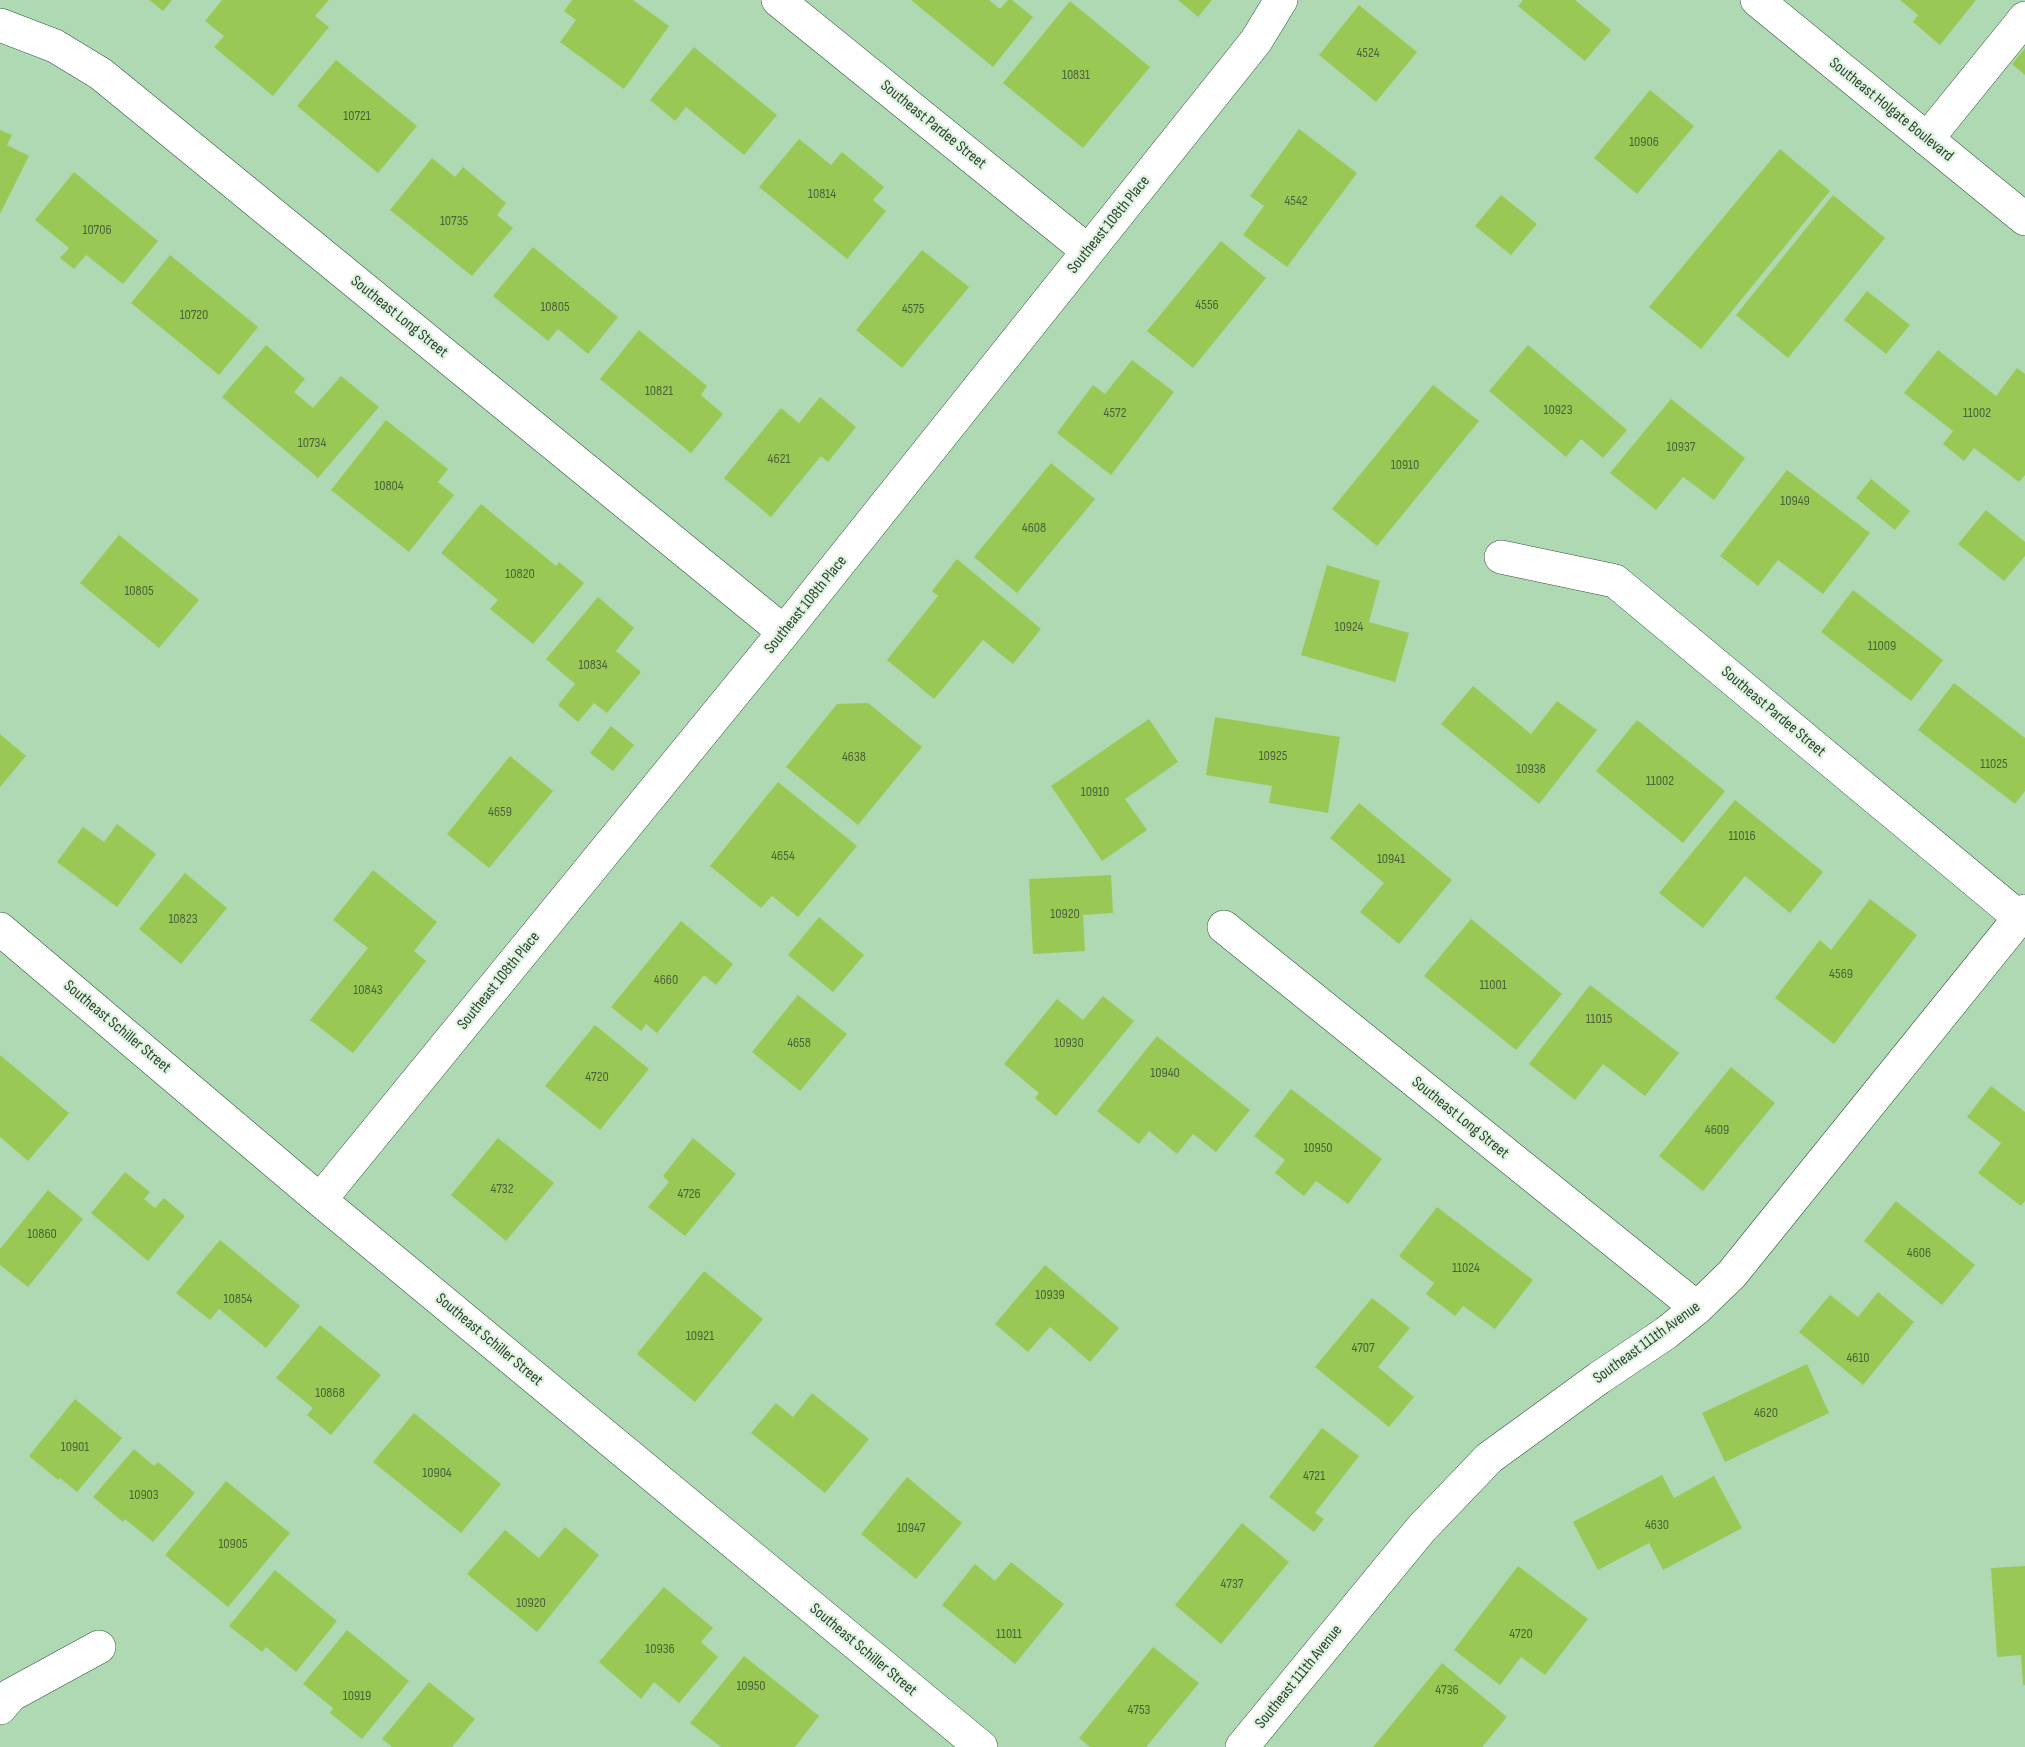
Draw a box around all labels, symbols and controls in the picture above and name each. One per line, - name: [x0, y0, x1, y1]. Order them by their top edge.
- house number: 4524: [1356, 45, 1380, 61]
- street label: Southeast Holgate Boulevard: [1825, 54, 1957, 166]
- house number: 10831: [1062, 67, 1090, 83]
- street label: Southeast Pardee Street: [876, 76, 990, 174]
- house number: 10721: [343, 108, 371, 124]
- house number: 10906: [1629, 134, 1659, 150]
- street label: Southeast 108th Place: [1064, 172, 1154, 278]
- house number: 10814: [808, 186, 836, 202]
- house number: 4542: [1284, 193, 1308, 209]
- house number: 10735: [440, 213, 468, 229]
- house number: 10706: [82, 222, 112, 238]
- street label: Southeast Long Street: [346, 272, 452, 362]
- house number: 4556: [1195, 297, 1219, 313]
- house number: 10805: [540, 299, 570, 315]
- house number: 4575: [902, 301, 924, 317]
- house number: 10720: [180, 307, 208, 323]
- house number: 10821: [645, 383, 673, 399]
- house number: 10923: [1543, 402, 1573, 418]
- house number: 4572: [1104, 405, 1126, 421]
- house number: 11002: [1963, 405, 1991, 421]
- house number: 10734: [298, 435, 326, 451]
- house number: 10937: [1667, 439, 1695, 455]
- house number: 4621: [768, 451, 790, 467]
- house number: 10910: [1391, 457, 1419, 473]
- house number: 10804: [374, 478, 404, 494]
- house number: 10949: [1780, 493, 1810, 509]
- house number: 4608: [1022, 520, 1046, 536]
- street label: Southeast 108th Place: [761, 552, 851, 658]
- house number: 10820: [505, 566, 535, 582]
- house number: 10805: [124, 583, 154, 599]
- house number: 10924: [1335, 619, 1363, 635]
- house number: 11009: [1868, 638, 1896, 654]
- house number: 10834: [578, 657, 608, 673]
- street label: Southeast Pardee Street: [1717, 663, 1829, 761]
- house number: 10925: [1259, 748, 1287, 764]
- house number: 4638: [842, 749, 866, 765]
- house number: 11025: [1980, 756, 2008, 772]
- house number: 10938: [1516, 761, 1546, 777]
- house number: 11002: [1646, 773, 1674, 789]
- house number: 10910: [1081, 784, 1109, 800]
- house number: 4659: [488, 804, 512, 820]
- house number: 11016: [1728, 828, 1756, 844]
- house number: 4654: [771, 848, 795, 864]
- house number: 10941: [1377, 851, 1405, 867]
- house number: 10920: [1050, 906, 1080, 922]
- house number: 10823: [168, 911, 198, 927]
- street label: Southeast 108th Place: [454, 928, 544, 1034]
- house number: 4569: [1829, 966, 1853, 982]
- house number: 4660: [654, 972, 678, 988]
- street label: Southeast Schiller Street: [59, 977, 175, 1077]
- house number: 11001: [1479, 977, 1507, 993]
- house number: 10843: [353, 982, 383, 998]
- house number: 11015: [1586, 1011, 1612, 1027]
- house number: 4658: [787, 1035, 811, 1051]
- house number: 10930: [1054, 1035, 1084, 1051]
- house number: 10940: [1150, 1065, 1180, 1081]
- house number: 4720: [585, 1069, 609, 1085]
- street label: Southeast Long Street: [1407, 1073, 1513, 1163]
- house number: 4609: [1705, 1122, 1729, 1138]
- house number: 10950: [1303, 1140, 1333, 1156]
- house number: 4732: [490, 1181, 514, 1197]
- house number: 4726: [677, 1186, 701, 1202]
- house number: 10860: [27, 1226, 57, 1242]
- house number: 4606: [1907, 1245, 1931, 1261]
- house number: 11024: [1452, 1260, 1480, 1276]
- house number: 10939: [1035, 1287, 1065, 1303]
- street label: Southeast Schiller Street: [431, 1290, 547, 1390]
- house number: 10854: [224, 1291, 252, 1307]
- street label: Southeast 111th Avenue: [1590, 1298, 1704, 1388]
- house number: 10921: [686, 1328, 714, 1344]
- house number: 4707: [1351, 1340, 1375, 1356]
- house number: 4610: [1846, 1350, 1870, 1366]
- house number: 10868: [315, 1385, 345, 1401]
- house number: 4620: [1754, 1405, 1778, 1421]
- house number: 10901: [61, 1439, 89, 1455]
- house number: 10904: [422, 1465, 452, 1481]
- house number: 4721: [1303, 1468, 1325, 1484]
- house number: 10903: [129, 1487, 159, 1503]
- house number: 4630: [1645, 1517, 1669, 1533]
- house number: 10947: [897, 1520, 925, 1536]
- house number: 10905: [218, 1536, 248, 1552]
- house number: 4737: [1221, 1576, 1243, 1592]
- house number: 10920: [516, 1595, 546, 1611]
- street label: Southeast Schiller Street: [805, 1600, 921, 1700]
- street label: Southeast 111th Avenue: [1251, 1621, 1347, 1733]
- house number: 11011: [996, 1626, 1022, 1642]
- house number: 4720: [1509, 1626, 1533, 1642]
- house number: 10936: [645, 1641, 675, 1657]
- house number: 10950: [736, 1678, 766, 1694]
- house number: 4736: [1435, 1682, 1459, 1698]
- house number: 10919: [343, 1688, 371, 1704]
- house number: 4753: [1128, 1702, 1150, 1718]

